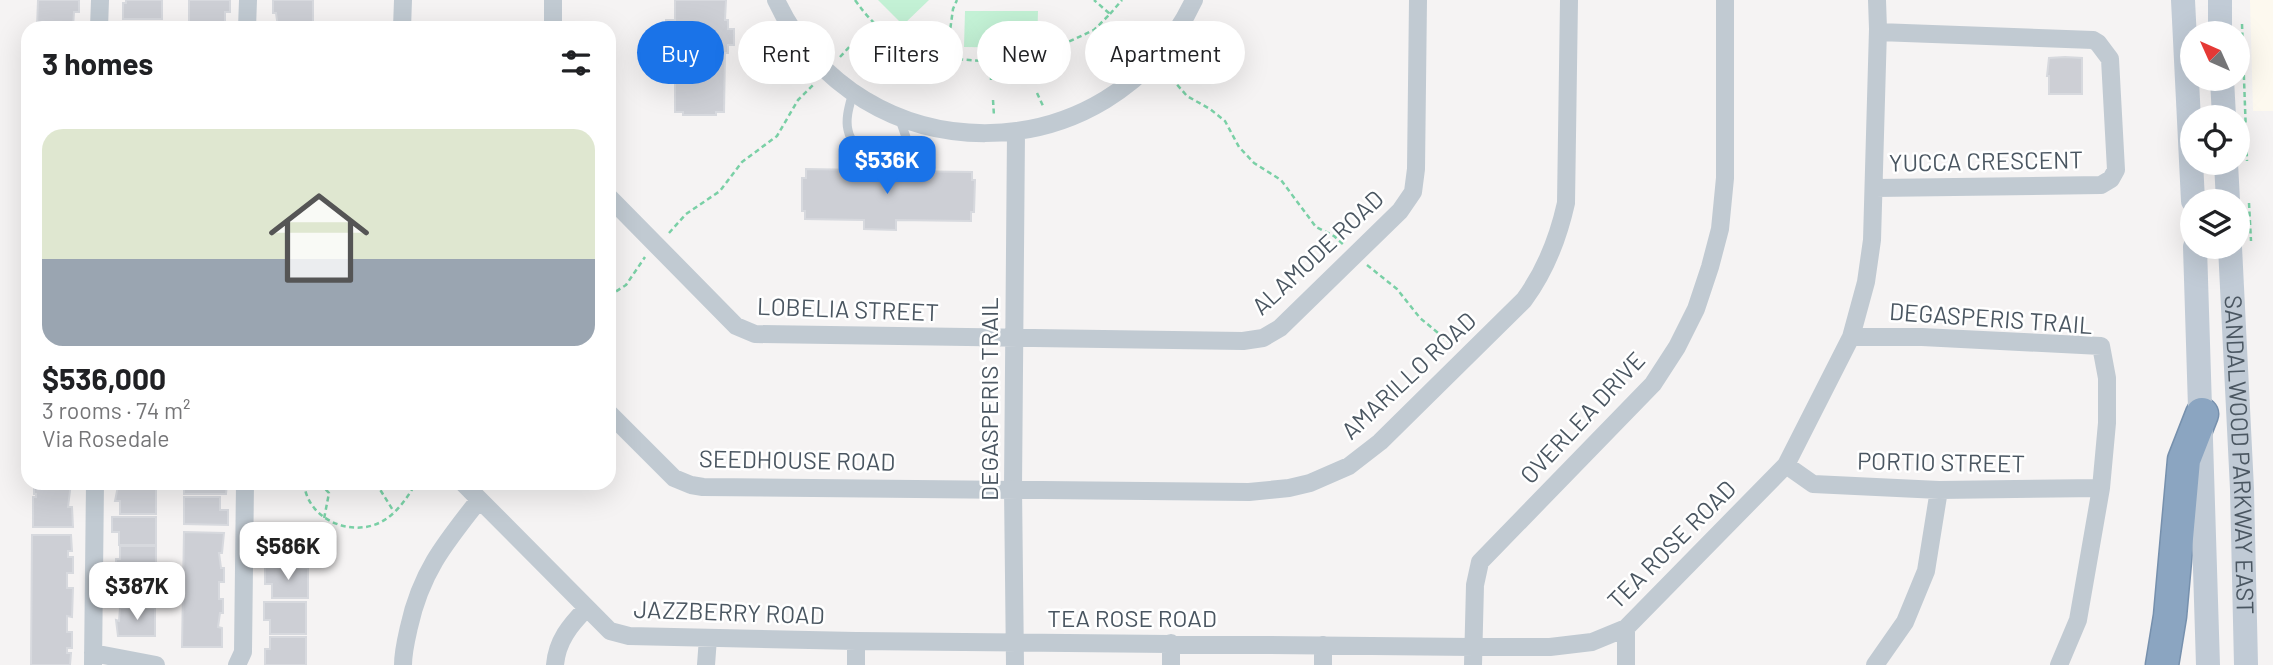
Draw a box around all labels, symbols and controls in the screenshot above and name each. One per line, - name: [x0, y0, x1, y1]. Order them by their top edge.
- chip: Buy: [637, 21, 724, 84]
- chip: Rent: [738, 21, 835, 84]
- chip: Filters: [849, 21, 963, 84]
- chip: New: [977, 21, 1071, 84]
- chip: Apartment: [1085, 21, 1245, 84]
- north arrow: [2180, 21, 2250, 91]
- map controls: [2180, 21, 2250, 259]
- icon: filters: [557, 44, 595, 82]
- text: 3 homes: [42, 45, 153, 81]
- button: locate: [2180, 105, 2250, 175]
- pin: $536K: [838, 136, 936, 196]
- street label: YUCCA CRESCENT: [1889, 144, 2083, 177]
- text: $536K: [855, 145, 919, 173]
- icon: home: [256, 175, 382, 301]
- street label: ALAMODE ROAD: [1245, 184, 1389, 320]
- button: layers: [2180, 189, 2250, 259]
- street label: LOBELIA STREET: [757, 291, 939, 326]
- street label: SANDALWOOD PARKWAY EAST: [2219, 294, 2261, 615]
- street label: DEGASPERIS TRAIL: [1888, 296, 2094, 339]
- street label: DEGASPERIS TRAIL: [974, 297, 1003, 501]
- street label: AMARILLO ROAD: [1335, 305, 1481, 445]
- street label: OVERLEA DRIVE: [1514, 345, 1650, 489]
- text: $536,000: [42, 360, 166, 396]
- text: 3 rooms · 74 m²: [42, 396, 191, 424]
- text: Via Rosedale: [42, 424, 170, 452]
- street label: SEEDHOUSE ROAD: [699, 443, 895, 476]
- street label: PORTIO STREET: [1857, 446, 2025, 477]
- street label: TEA ROSE ROAD: [1601, 474, 1741, 614]
- pin: $586K: [239, 522, 337, 582]
- text: $586K: [256, 531, 320, 559]
- pin: $387K: [88, 562, 186, 622]
- text: $387K: [105, 571, 169, 599]
- street label: JAZZBERRY ROAD: [633, 594, 825, 629]
- street label: TEA ROSE ROAD: [1047, 603, 1217, 632]

